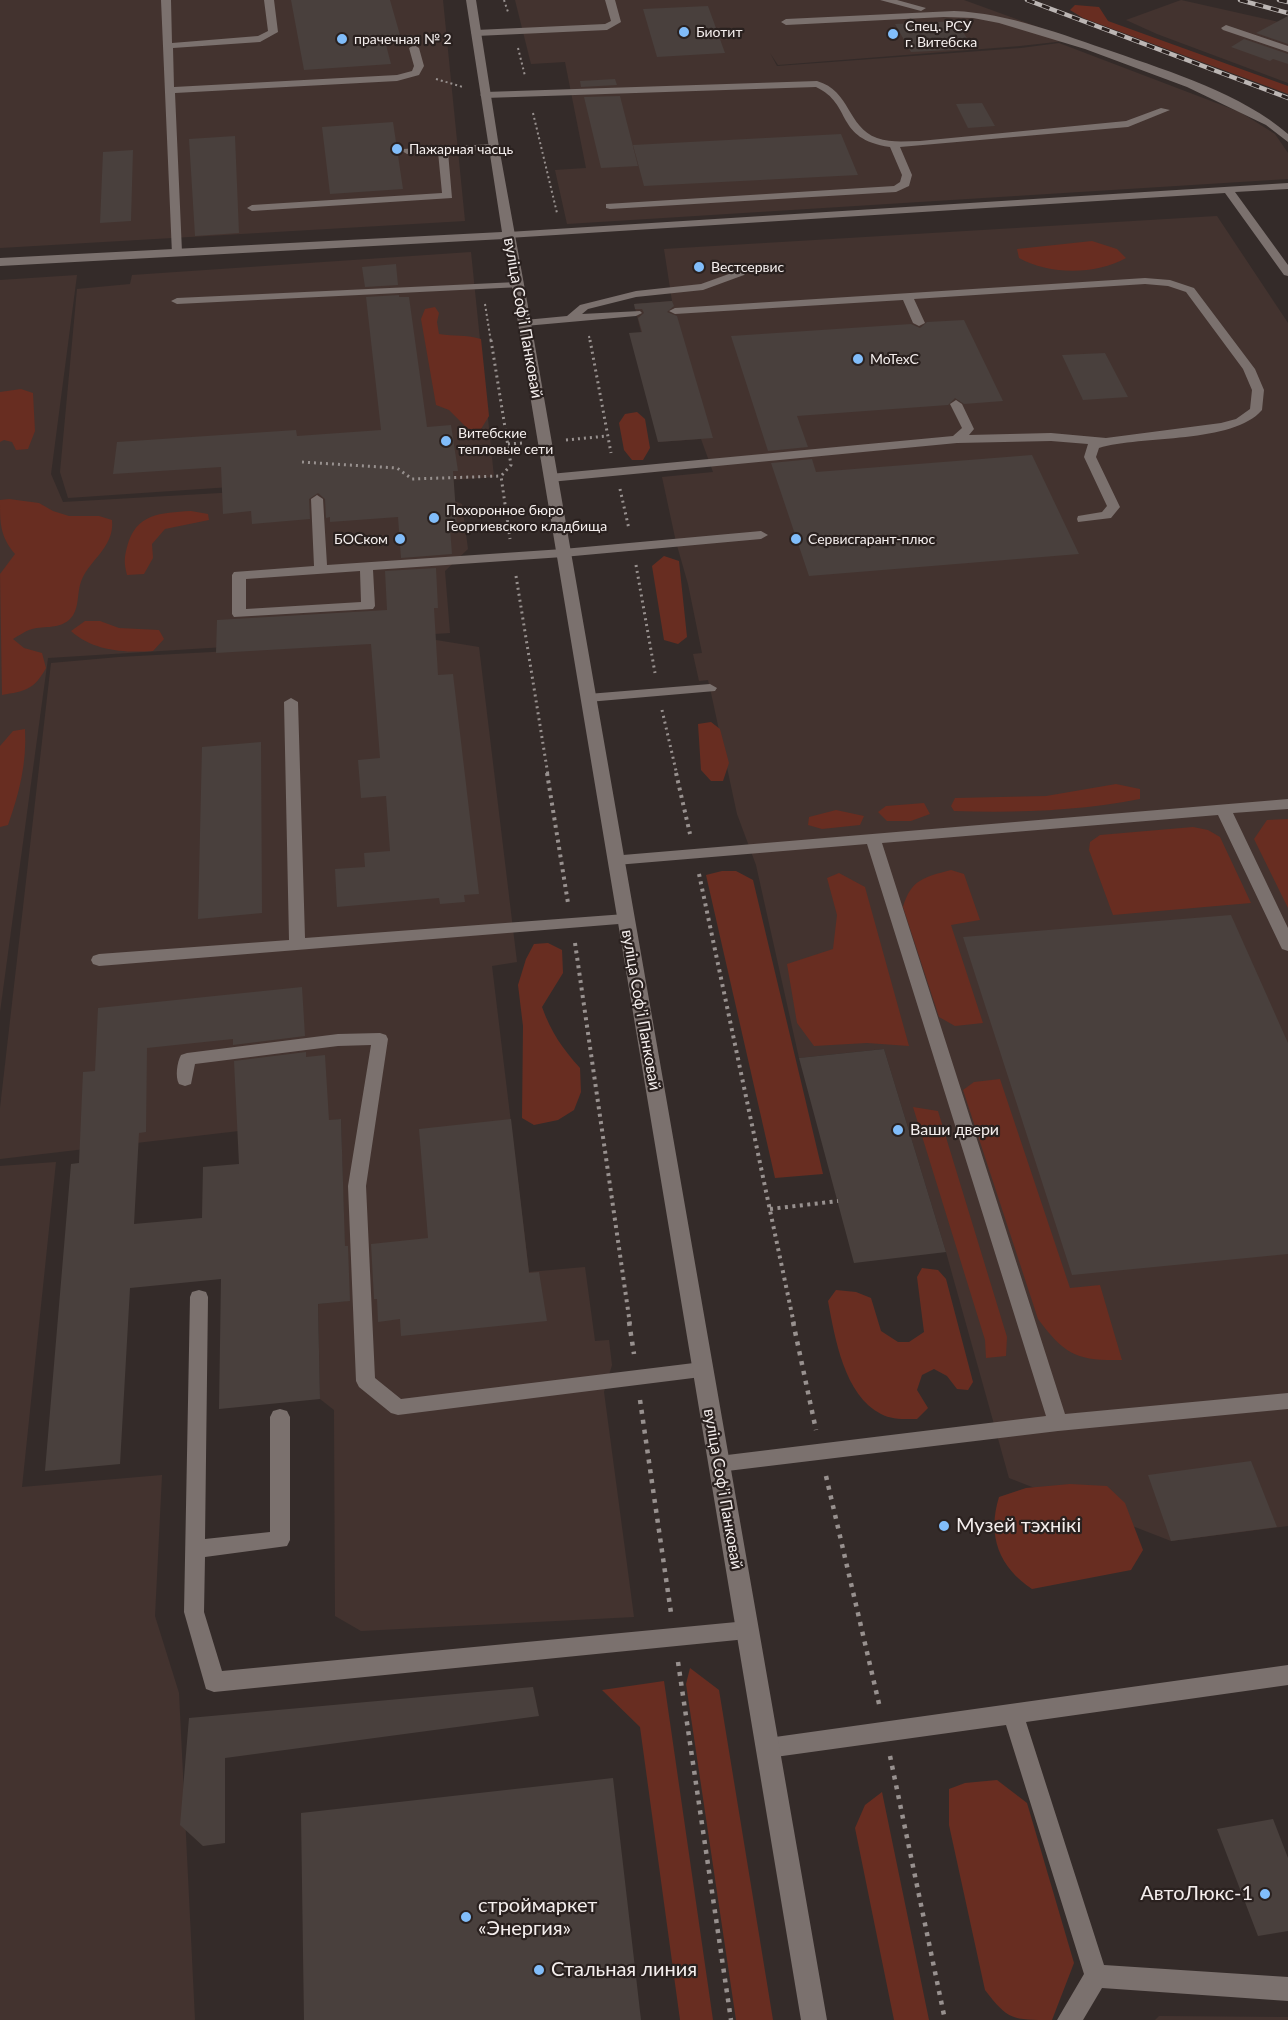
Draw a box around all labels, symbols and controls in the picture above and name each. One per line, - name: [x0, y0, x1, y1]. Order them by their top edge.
- place label: Спец. РСУ г. Витебска: [905, 18, 977, 50]
- place label: Биотит: [696, 24, 742, 40]
- marker: Биотит: [677, 25, 691, 39]
- marker: Спец. РСУ г. Витебска: [886, 27, 900, 41]
- place label: прачечная № 2: [354, 31, 452, 47]
- marker: прачечная № 2: [335, 32, 349, 46]
- place label: Пажарная часць: [409, 141, 513, 157]
- marker: Пажарная часць: [390, 142, 404, 156]
- street label: вуліца Софʼі Панковай: [499, 236, 547, 400]
- place label: Вестсервис: [711, 259, 784, 275]
- marker: Вестсервис: [692, 260, 706, 274]
- place label: MoTexC: [870, 351, 919, 367]
- marker: MoTexC: [851, 352, 865, 366]
- place label: Витебские тепловые сети: [458, 425, 553, 458]
- marker: Витебские тепловые сети: [439, 434, 453, 448]
- place label: Похоронное бюро Георгиевского кладбища: [446, 502, 607, 534]
- marker: Похоронное бюро Георгиевского кладбища: [427, 511, 441, 525]
- place label: БОСком: [334, 531, 388, 547]
- place label: Сервисгарант-плюс: [808, 531, 935, 547]
- marker: БОСком: [393, 532, 407, 546]
- marker: Сервисгарант-плюс: [789, 532, 803, 546]
- street label: вуліца Софʼі Панковай: [617, 928, 665, 1092]
- place label: Ваши двери: [910, 1120, 999, 1140]
- marker: Ваши двери: [891, 1123, 905, 1137]
- street label: вуліца Софʼі Панковай: [699, 1407, 747, 1571]
- place label: Музей тэхнікі: [956, 1514, 1081, 1538]
- marker: Музей тэхнікі: [937, 1519, 951, 1533]
- place label: АвтоЛюкс-1: [1140, 1882, 1253, 1906]
- marker: АвтоЛюкс-1: [1258, 1887, 1272, 1901]
- place label: строймаркет «Энергия»: [478, 1894, 597, 1941]
- marker: строймаркет «Энергия»: [459, 1910, 473, 1924]
- place label: Стальная линия: [551, 1958, 697, 1982]
- marker: Стальная линия: [532, 1963, 546, 1977]

